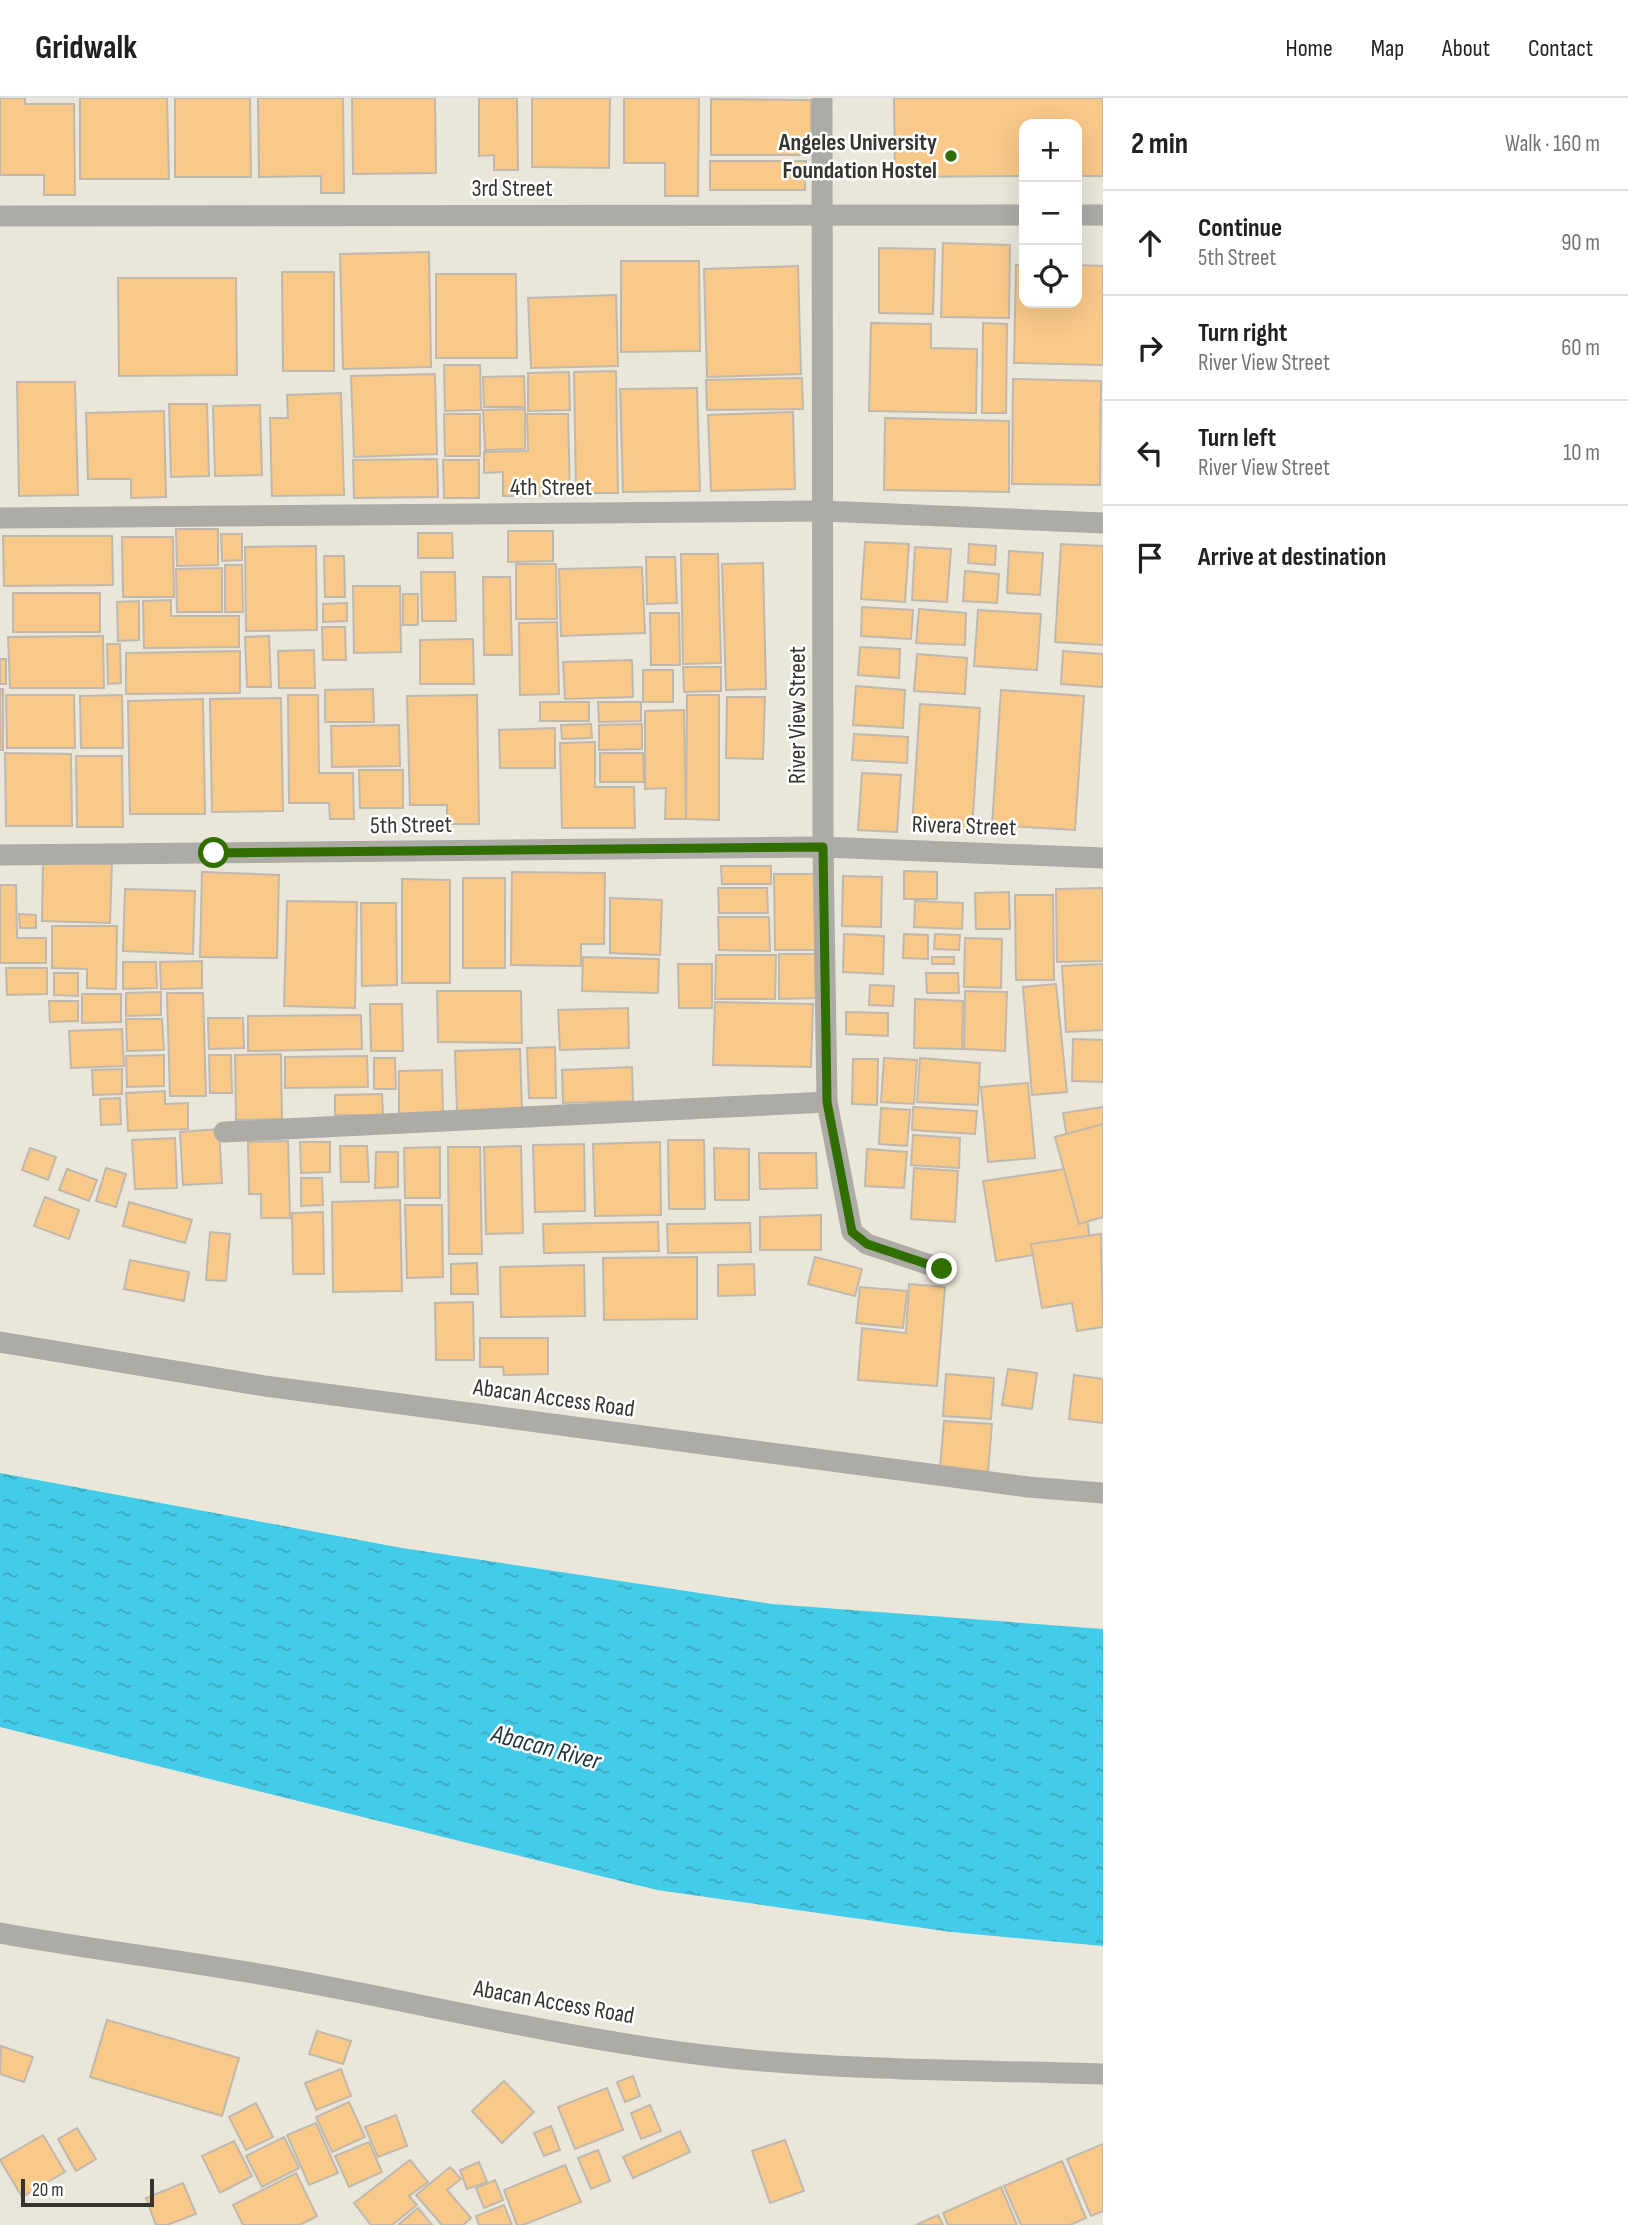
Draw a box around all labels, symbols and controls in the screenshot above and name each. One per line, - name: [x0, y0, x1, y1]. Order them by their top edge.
- text: Gridwalk: [35, 28, 137, 68]
- text: Home: [1285, 34, 1333, 63]
- text: Map: [1371, 34, 1404, 63]
- text: About: [1442, 34, 1490, 63]
- text: Contact: [1528, 34, 1593, 63]
- map controls: [1019, 119, 1082, 308]
- button: +: [1019, 119, 1082, 182]
- text: 2 min: [1131, 126, 1188, 162]
- place label: Angeles University Foundation Hostel: [778, 128, 937, 185]
- text: Walk · 160 m: [1505, 130, 1600, 158]
- marker: Angeles University Foundation Hostel: [943, 148, 959, 164]
- street label: 3rd Street: [471, 174, 553, 203]
- button: −: [1019, 182, 1082, 245]
- text: Continue: [1198, 213, 1282, 244]
- icon: ahead: [1131, 224, 1169, 262]
- text: 90 m: [1561, 229, 1600, 257]
- text: 5th Street: [1198, 244, 1276, 272]
- button: locate: [1019, 245, 1082, 308]
- text: Turn right: [1198, 318, 1287, 349]
- icon: right: [1131, 329, 1169, 367]
- text: 60 m: [1561, 334, 1600, 362]
- text: River View Street: [1198, 349, 1330, 377]
- text: Turn left: [1198, 423, 1276, 454]
- icon: left: [1131, 434, 1169, 472]
- text: 10 m: [1563, 439, 1600, 467]
- text: River View Street: [1198, 454, 1330, 482]
- street label: 4th Street: [510, 473, 592, 502]
- icon: arrive: [1131, 539, 1169, 577]
- text: Arrive at destination: [1198, 542, 1386, 573]
- street label: River View Street: [783, 646, 812, 784]
- street label: 5th Street: [370, 810, 452, 840]
- street label: Rivera Street: [911, 810, 1017, 842]
- route start: [198, 837, 229, 868]
- route end: [926, 1253, 957, 1284]
- street label: Abacan Access Road: [471, 1372, 636, 1424]
- water label: Abacan River: [487, 1718, 606, 1778]
- street label: Abacan Access Road: [471, 1973, 636, 2030]
- scale bar: [21, 2176, 154, 2208]
- text: 20 m: [32, 2179, 64, 2202]

